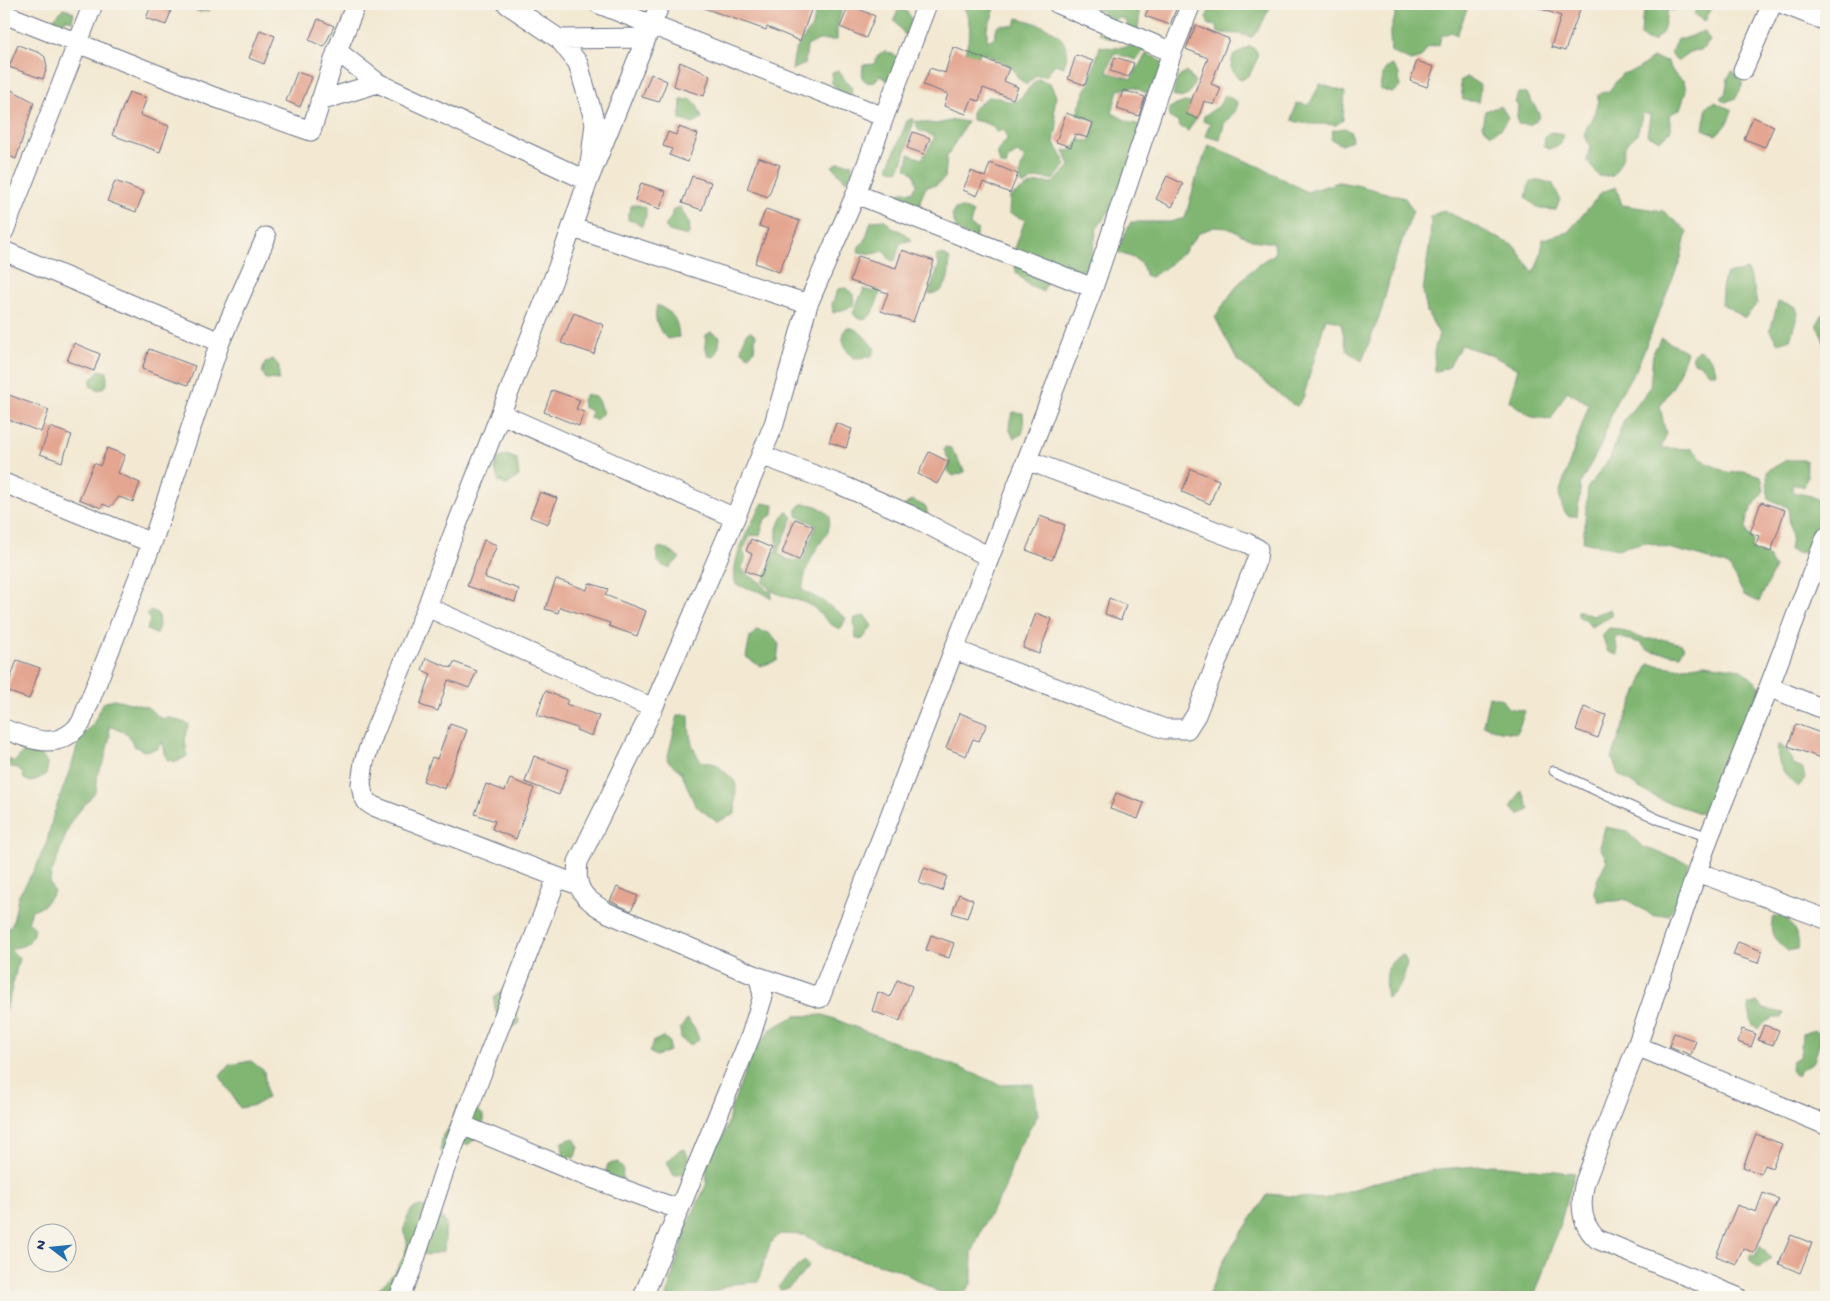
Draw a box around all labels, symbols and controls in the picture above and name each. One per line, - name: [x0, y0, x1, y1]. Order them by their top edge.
- north arrow: [28, 1224, 78, 1274]
- text: N: [32, 1238, 51, 1252]

